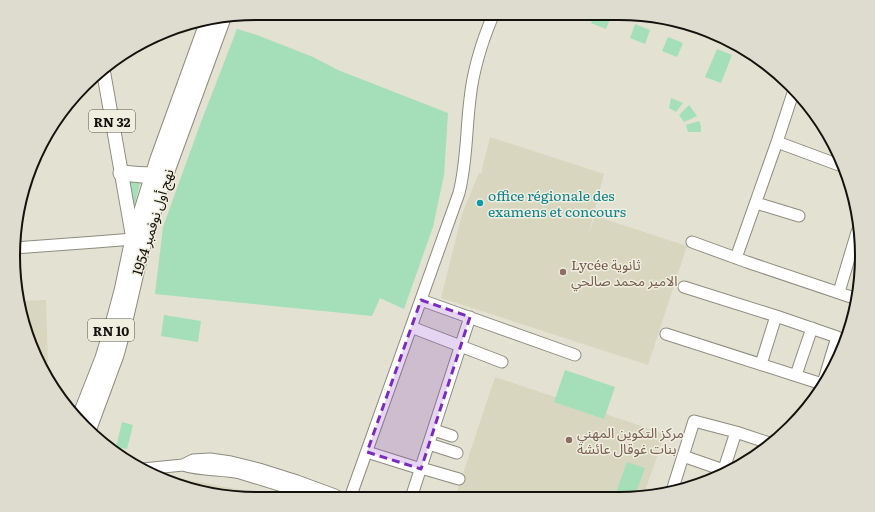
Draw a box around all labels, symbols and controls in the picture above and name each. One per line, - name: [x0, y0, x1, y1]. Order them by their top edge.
- road number: RN 32: [89, 110, 135, 132]
- street label: نهج أول نوفمبر 1954: [126, 166, 180, 278]
- place label: office régionale des examens et concours: [488, 185, 626, 221]
- marker: office régionale des examens et concours: [475, 198, 485, 208]
- place label: Lycée ثانوية الامير محمد صالحي: [571, 254, 678, 292]
- marker: Lycée ثانوية الامير محمد صالحي: [558, 267, 568, 277]
- road number: RN 10: [88, 319, 134, 341]
- place label: مركز التكوين المهني بنات غوقال عائشة: [577, 422, 684, 458]
- marker: مركز التكوين المهني بنات غوقال عائشة: [564, 435, 574, 445]

